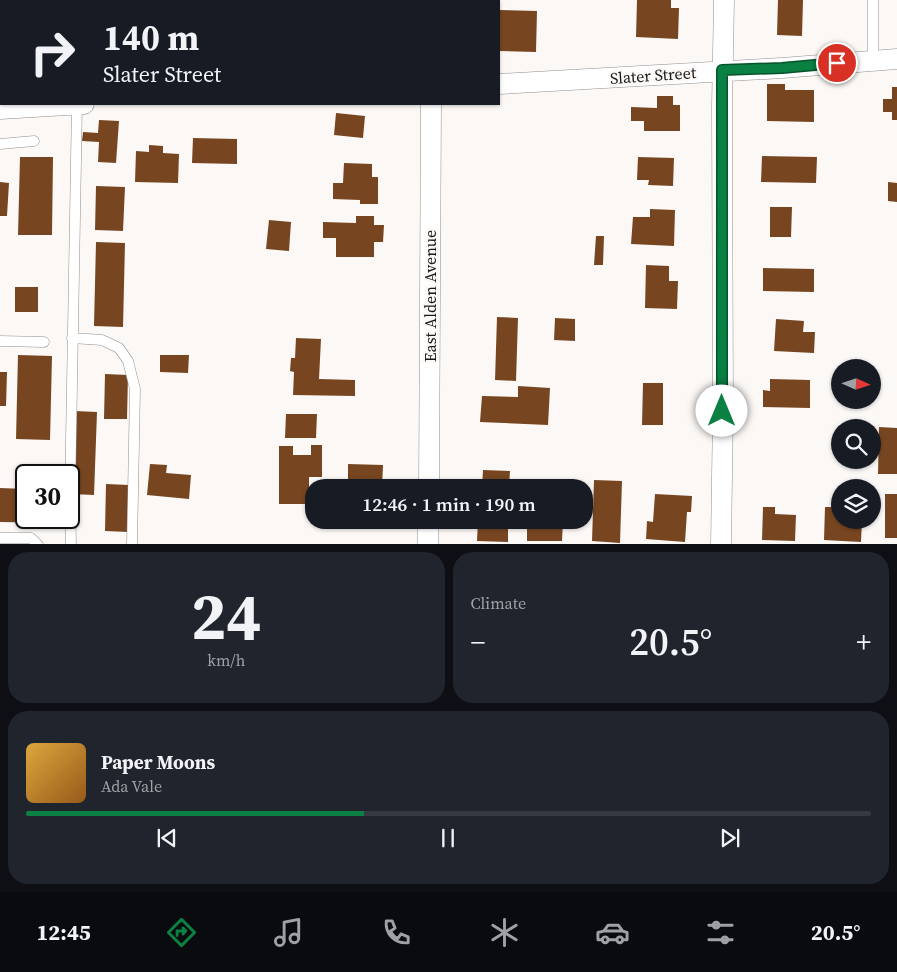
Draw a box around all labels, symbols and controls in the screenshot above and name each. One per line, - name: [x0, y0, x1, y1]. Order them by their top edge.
- text: 140 m: [103, 14, 199, 62]
- icon: right: [20, 20, 85, 85]
- pin: [816, 42, 858, 84]
- icon: arrive: [823, 49, 851, 77]
- text: Slater Street: [103, 59, 221, 89]
- street label: Slater Street: [609, 61, 697, 89]
- street label: East Alden Avenue: [419, 230, 441, 362]
- north arrow: [831, 359, 881, 409]
- map controls: [831, 359, 881, 529]
- position arrow: [695, 384, 747, 436]
- button: search: [831, 419, 881, 469]
- speed limit sign: 30: [15, 464, 80, 529]
- button: layers: [831, 479, 881, 529]
- text: 12:46 · 1 min · 190 m: [362, 491, 536, 517]
- text: 24: [191, 572, 261, 661]
- text: Climate: [471, 592, 526, 614]
- text: 20.5°: [629, 616, 712, 668]
- text: −: [471, 623, 485, 661]
- text: +: [856, 623, 871, 661]
- text: km/h: [207, 649, 245, 671]
- text: Paper Moons: [101, 749, 215, 775]
- text: Ada Vale: [101, 775, 162, 797]
- icon: previous: [153, 824, 181, 852]
- icon: pause: [434, 824, 462, 852]
- icon: next: [716, 824, 744, 852]
- icon: directions: [164, 915, 199, 950]
- icon: music: [271, 915, 306, 950]
- icon: phone: [379, 915, 414, 950]
- icon: climate: [487, 915, 522, 950]
- icon: car: [595, 915, 630, 950]
- icon: filters: [703, 915, 738, 950]
- text: 12:45: [36, 917, 91, 947]
- text: 20.5°: [811, 917, 860, 947]

